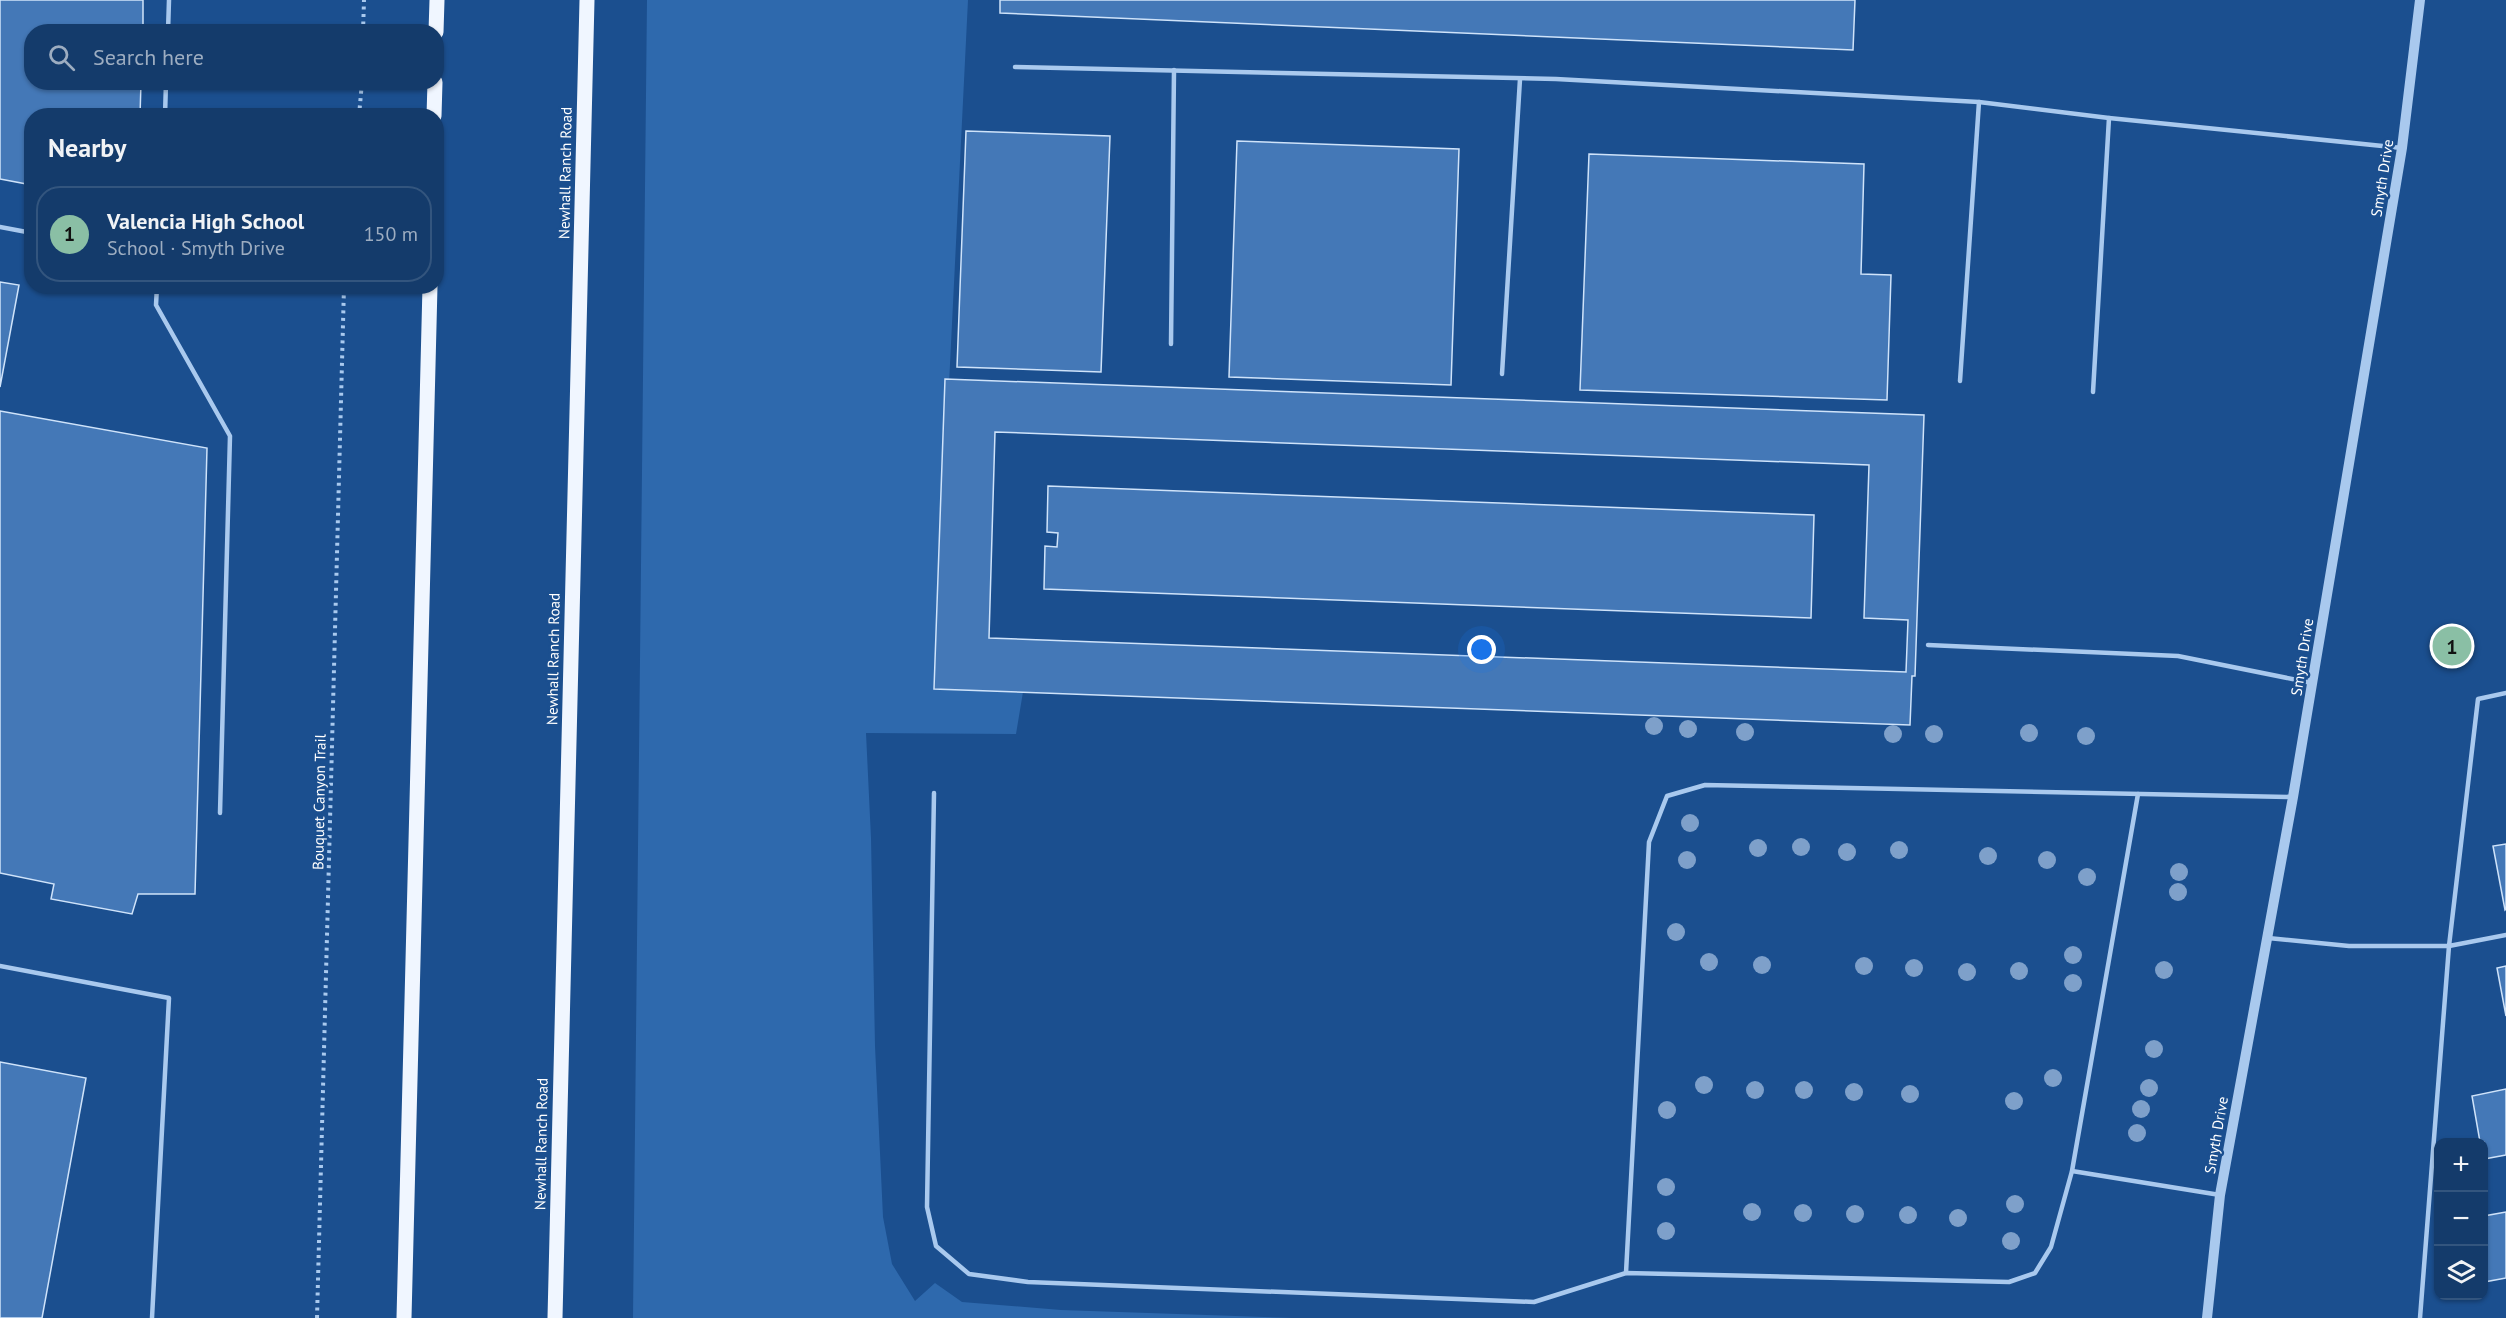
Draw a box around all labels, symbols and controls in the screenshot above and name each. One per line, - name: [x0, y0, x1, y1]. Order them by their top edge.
- search box: [24, 24, 444, 90]
- icon: search: [45, 41, 78, 74]
- text: Search here: [93, 43, 204, 71]
- street label: Newhall Ranch Road: [554, 107, 576, 239]
- text: Nearby: [48, 131, 126, 164]
- street label: Smyth Drive: [2367, 138, 2397, 218]
- text: Valencia High School: [107, 207, 304, 235]
- text: 1: [64, 221, 75, 247]
- text: 150 m: [364, 221, 418, 247]
- text: School · Smyth Drive: [107, 235, 285, 261]
- street label: Newhall Ranch Road: [542, 593, 564, 725]
- street label: Smyth Drive: [2287, 617, 2317, 697]
- pin: 1: [2432, 624, 2472, 668]
- your location: [1467, 635, 1496, 664]
- street label: Bouquet Canyon Trail: [308, 733, 330, 870]
- street label: Newhall Ranch Road: [530, 1078, 552, 1210]
- street label: Smyth Drive: [2200, 1095, 2232, 1175]
- map controls: [2434, 1138, 2488, 1300]
- button: +: [2434, 1138, 2488, 1192]
- button: −: [2434, 1192, 2488, 1246]
- button: layers: [2434, 1246, 2488, 1300]

